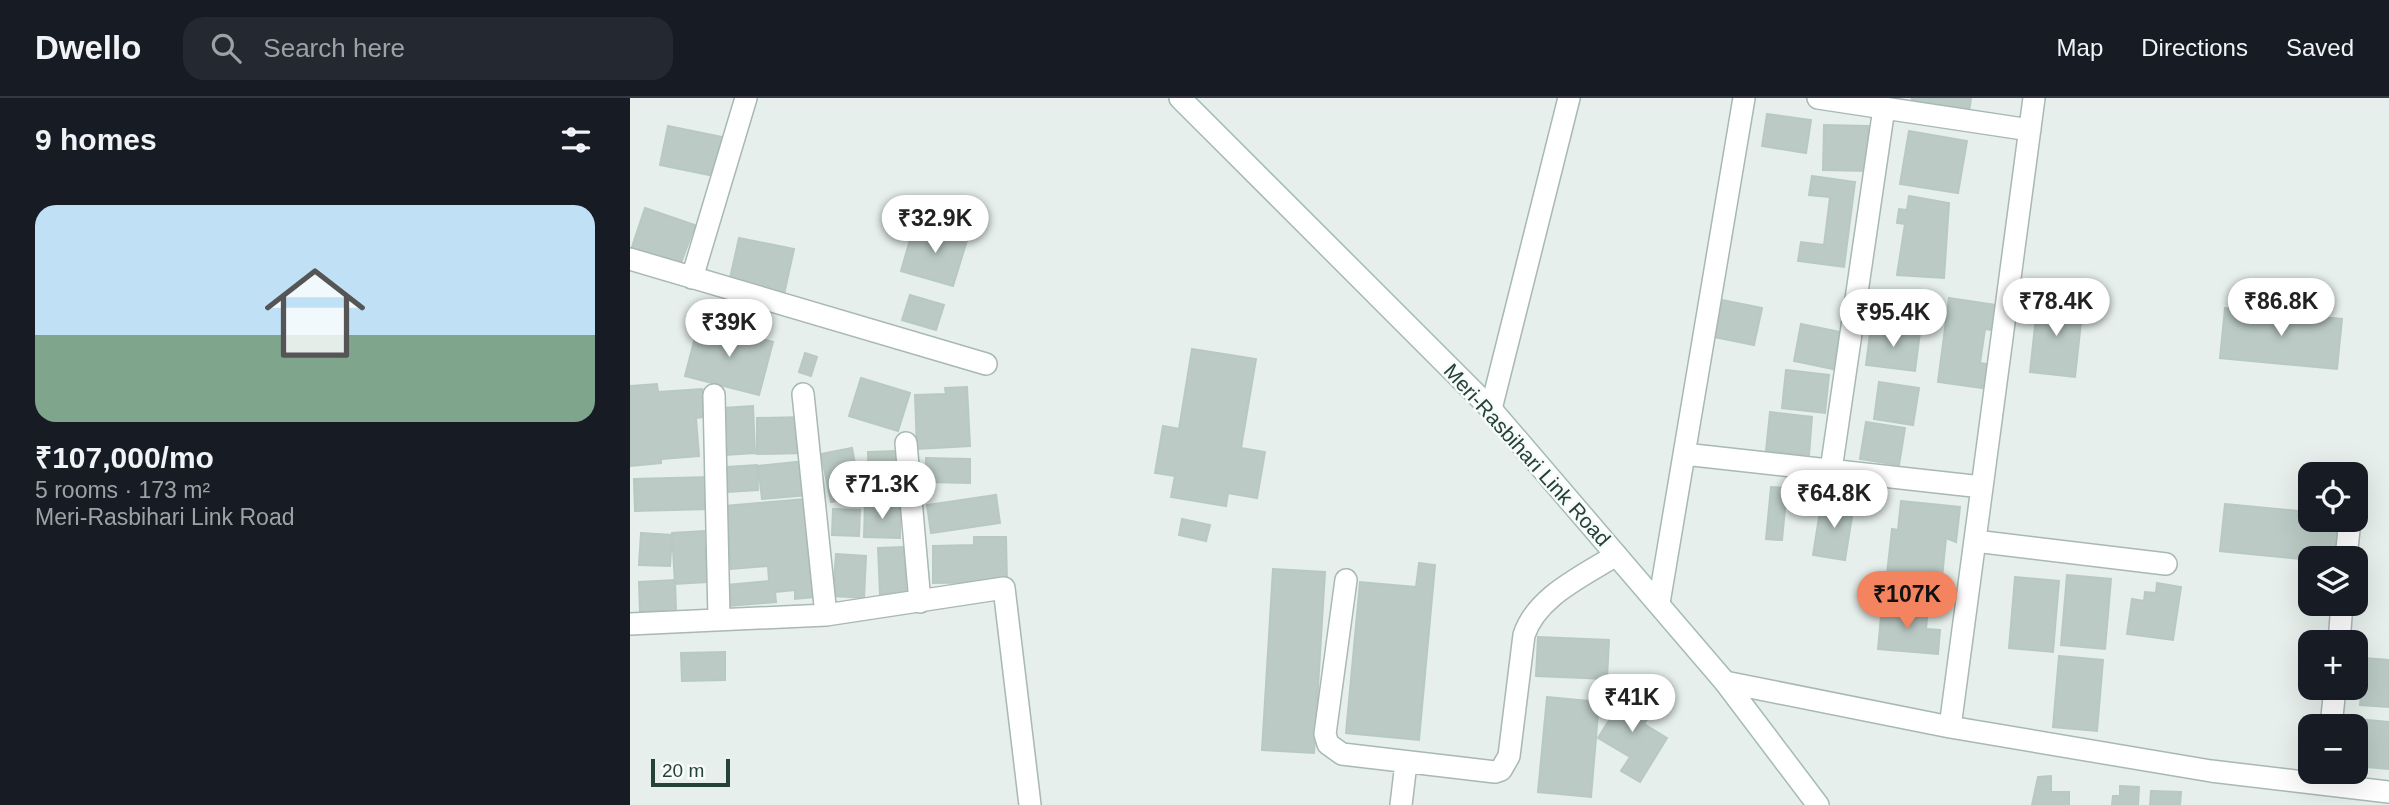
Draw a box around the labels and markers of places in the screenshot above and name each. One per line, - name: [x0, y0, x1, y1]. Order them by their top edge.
- pin: ₹32.9K: [878, 195, 992, 255]
- pin: ₹78.4K: [1999, 278, 2113, 338]
- pin: ₹86.8K: [2224, 278, 2338, 338]
- pin: ₹95.4K: [1836, 289, 1950, 349]
- pin: ₹39K: [688, 300, 770, 359]
- pin: ₹71.3K: [825, 462, 939, 521]
- pin: ₹64.8K: [1777, 470, 1891, 530]
- pin: ₹107K: [1858, 572, 1956, 631]
- pin: ₹41K: [1591, 674, 1673, 734]

